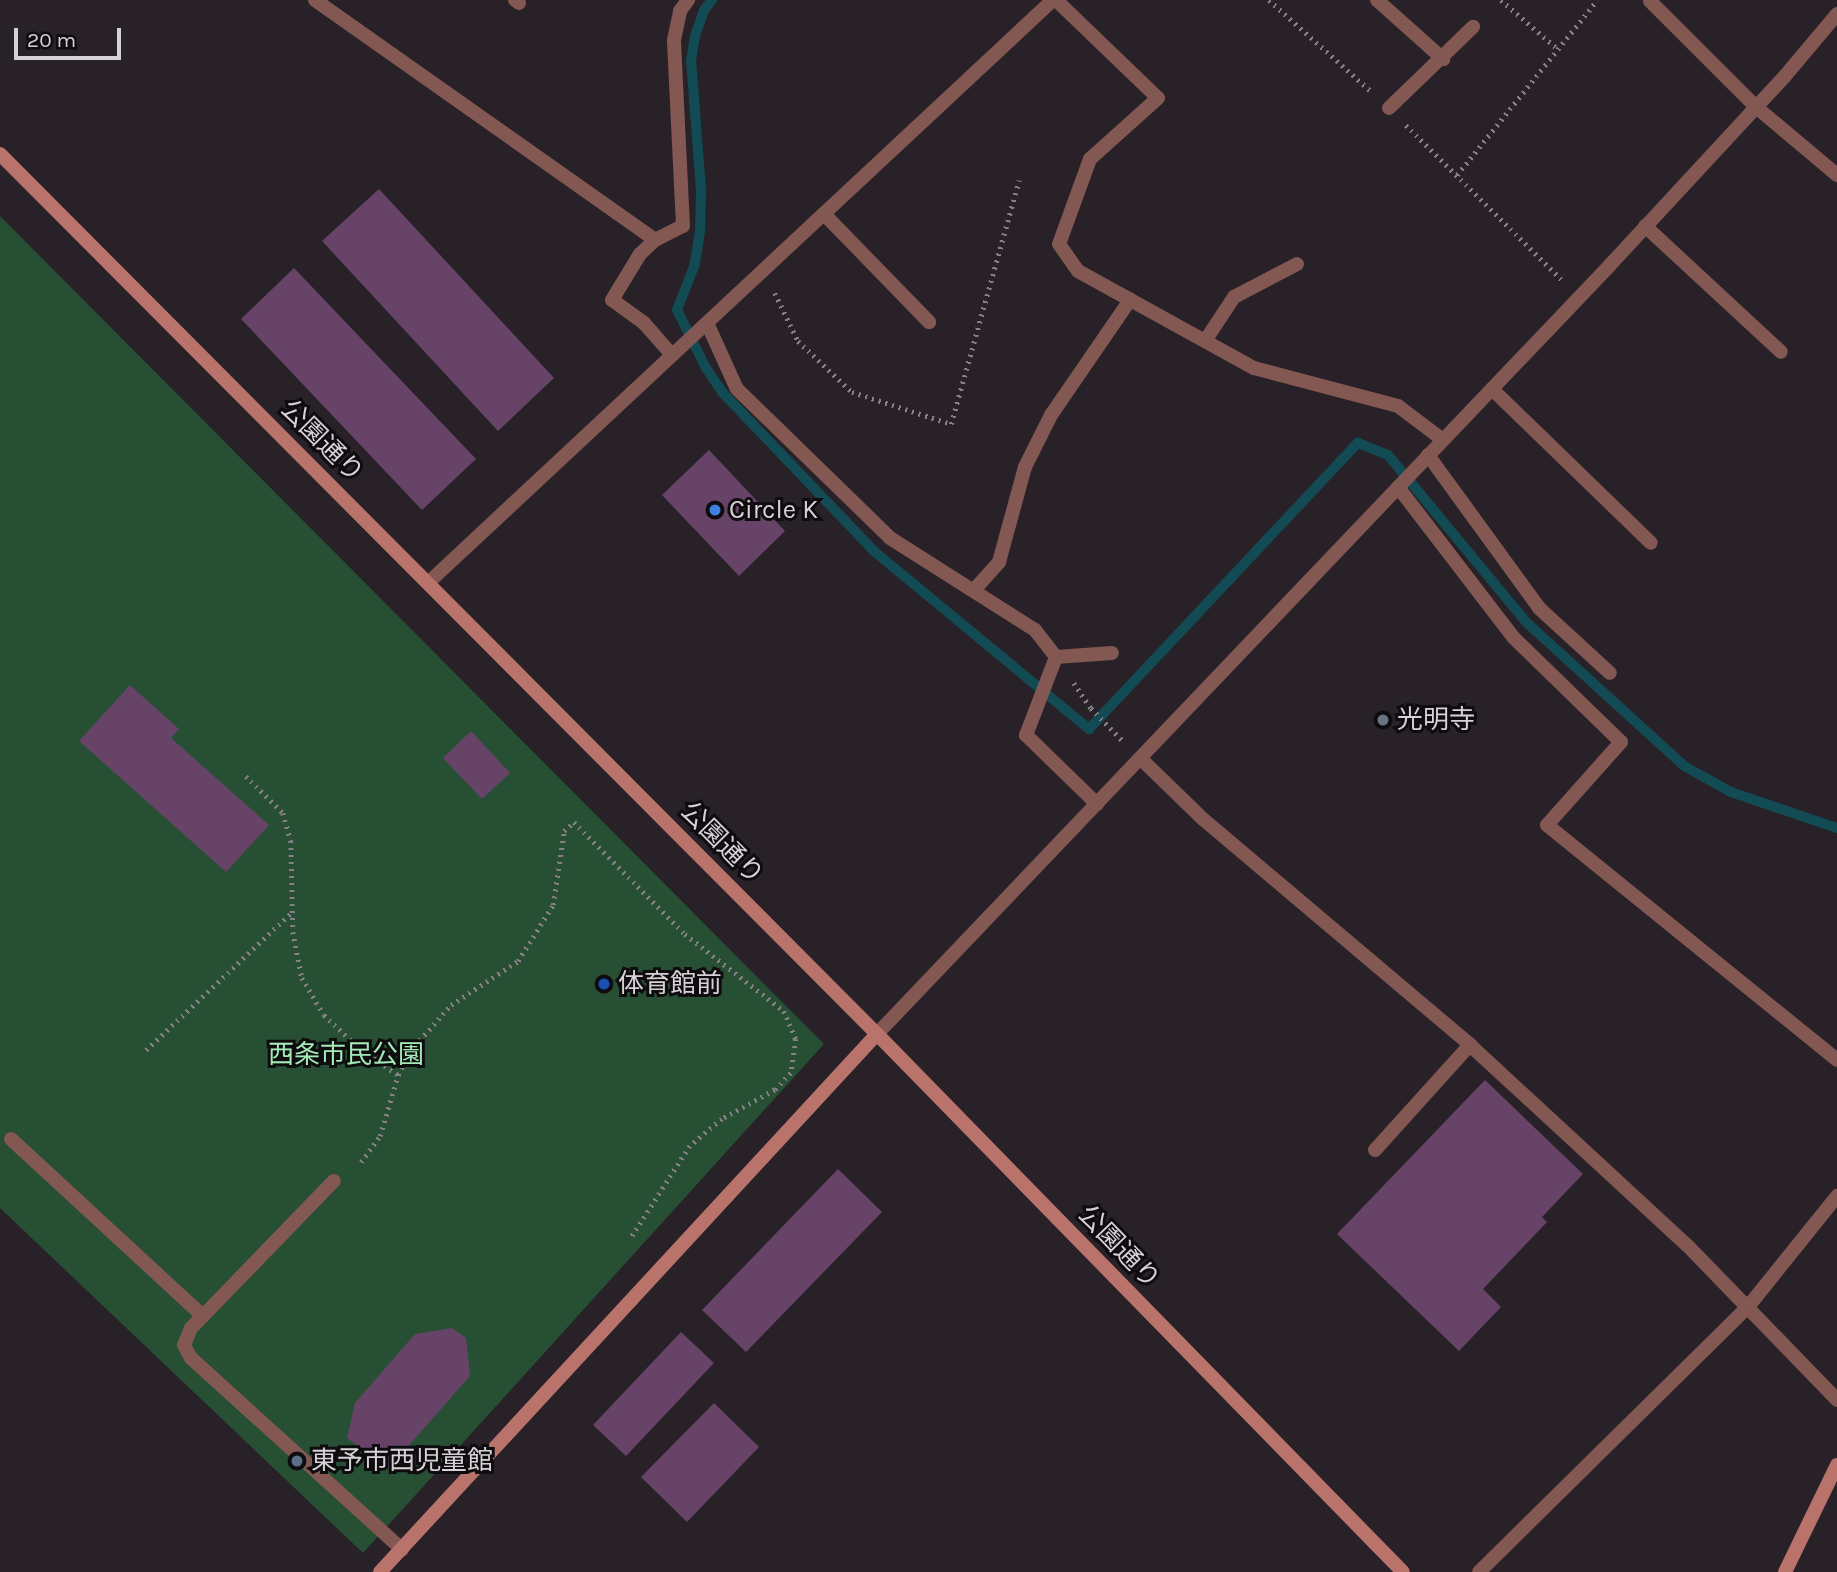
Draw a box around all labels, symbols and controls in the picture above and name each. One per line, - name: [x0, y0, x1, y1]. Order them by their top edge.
- scale bar: [18, 14, 124, 58]
- text: 20 m: [27, 28, 76, 52]
- street label: 公園通り: [274, 393, 370, 489]
- place label: Circle K: [729, 494, 818, 526]
- marker: Circle K: [707, 502, 723, 518]
- place label: 光明寺: [1397, 704, 1475, 736]
- marker: 光明寺: [1375, 712, 1391, 728]
- street label: 公園通り: [674, 795, 770, 891]
- place label: 体育館前: [618, 968, 722, 1000]
- marker: 体育館前: [596, 976, 612, 992]
- park label: 西条市民公園: [268, 1039, 424, 1071]
- street label: 公園通り: [1072, 1199, 1166, 1295]
- place label: 東予市西児童館: [311, 1445, 493, 1477]
- marker: 東予市西児童館: [289, 1453, 305, 1469]

